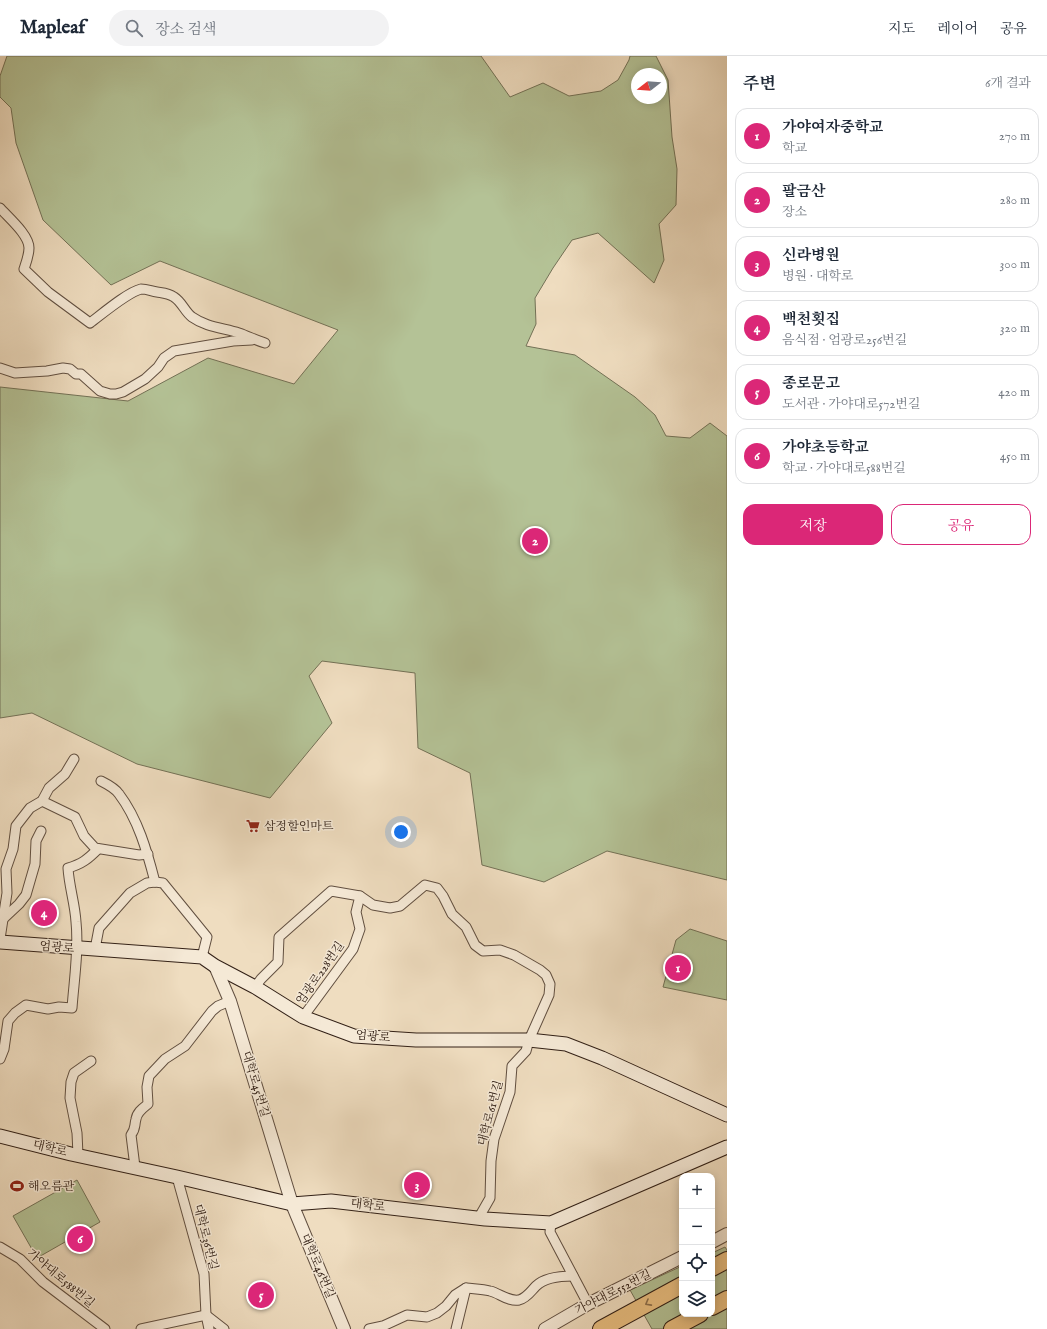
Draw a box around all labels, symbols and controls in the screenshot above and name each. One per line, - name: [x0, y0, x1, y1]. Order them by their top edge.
- search box: [109, 10, 389, 46]
- text: Mapleaf: [20, 16, 85, 40]
- icon: search: [123, 17, 145, 39]
- text: 장소 검색: [155, 20, 216, 39]
- text: 지도: [888, 20, 915, 38]
- text: 레이어: [937, 20, 978, 38]
- text: 공유: [1000, 20, 1027, 38]
- north arrow: [631, 68, 667, 104]
- text: 주변: [743, 74, 776, 95]
- text: 6개 결과: [985, 75, 1031, 92]
- text: 가야여자중학교: [782, 118, 883, 137]
- text: 1: [755, 128, 759, 145]
- text: 270 m: [999, 128, 1030, 145]
- text: 학교: [782, 140, 807, 157]
- text: 팔금산: [782, 182, 825, 201]
- text: 2: [754, 192, 760, 209]
- text: 280 m: [1000, 192, 1030, 209]
- text: 장소: [782, 204, 807, 221]
- text: 신라병원: [782, 246, 840, 265]
- text: 3: [755, 256, 759, 273]
- text: 300 m: [999, 256, 1030, 273]
- text: 병원 · 대학로: [782, 268, 853, 285]
- text: 백천횟집: [782, 310, 840, 329]
- text: 4: [754, 320, 760, 337]
- text: 320 m: [1000, 320, 1030, 337]
- text: 음식점 · 엄광로256번길: [782, 332, 907, 349]
- text: 종로문고: [782, 374, 840, 393]
- text: 5: [755, 384, 759, 401]
- text: 420 m: [998, 384, 1030, 401]
- text: 도서관 · 가야대로572번길: [782, 396, 920, 413]
- text: 가야초등학교: [782, 438, 869, 457]
- text: 6: [754, 448, 760, 465]
- text: 450 m: [1000, 448, 1030, 465]
- text: 학교 · 가야대로588번길: [782, 460, 906, 477]
- button: 저장: [743, 504, 883, 545]
- button: 공유: [891, 504, 1031, 545]
- pin: 2: [522, 526, 548, 556]
- supermarket icon: 삼정할인마트: [245, 818, 261, 834]
- place label: 삼정할인마트: [264, 819, 334, 834]
- your location: [391, 822, 411, 842]
- pin: 4: [31, 898, 57, 928]
- street label: 엄광로: [39, 939, 75, 956]
- street label: 엄광로228번길: [293, 939, 348, 1008]
- pin: 1: [665, 953, 691, 983]
- street label: 엄광로: [355, 1028, 391, 1046]
- street label: 대학로45번길: [238, 1049, 273, 1119]
- street label: 대학로61번길: [475, 1079, 506, 1148]
- street label: 대학로: [31, 1137, 69, 1160]
- pin: 3: [404, 1170, 430, 1200]
- map controls: [679, 1173, 715, 1317]
- button: +: [679, 1173, 715, 1209]
- sports icon: 해오름관: [9, 1178, 25, 1194]
- place label: 해오름관: [28, 1179, 75, 1194]
- street label: 대학로: [350, 1196, 387, 1215]
- street label: 대학로36번길: [190, 1203, 221, 1272]
- button: −: [679, 1209, 715, 1245]
- pin: 6: [67, 1224, 93, 1254]
- street label: 대학로46번길: [297, 1232, 338, 1301]
- button: locate: [679, 1245, 715, 1281]
- street label: 가야대로588번길: [24, 1246, 97, 1311]
- street label: 가야대로552번길: [572, 1267, 654, 1318]
- pin: 5: [248, 1280, 274, 1310]
- button: layers: [679, 1281, 715, 1317]
- one-way arrow: [645, 1299, 652, 1306]

